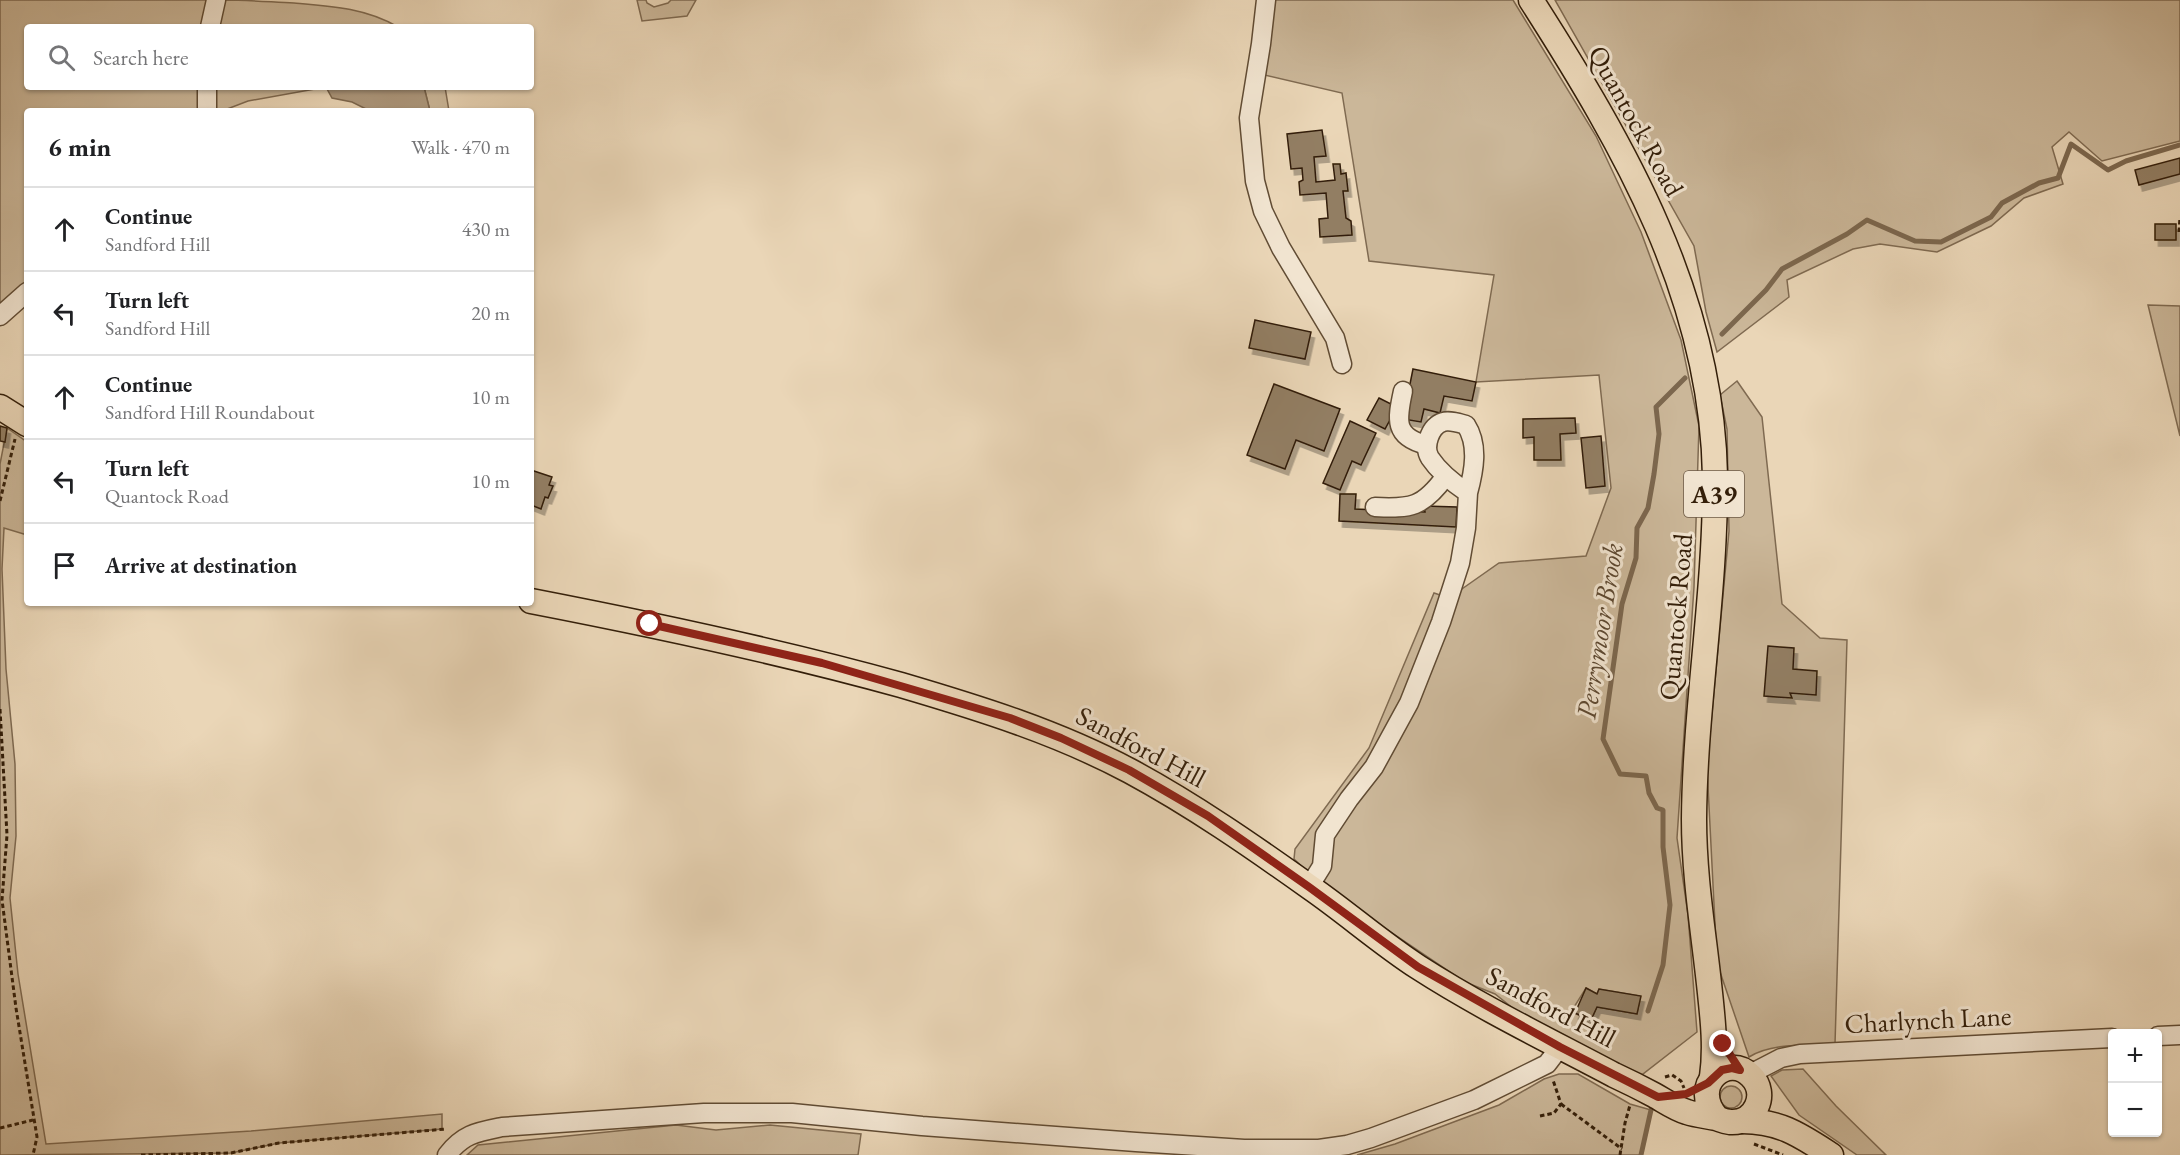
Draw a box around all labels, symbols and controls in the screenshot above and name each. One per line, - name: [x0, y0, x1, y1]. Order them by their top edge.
- search box: [24, 24, 534, 90]
- street label: Quantock Road: [1581, 39, 1692, 203]
- icon: search: [45, 41, 78, 74]
- text: Search here: [93, 43, 188, 72]
- text: 6 min: [48, 130, 111, 164]
- text: Walk · 470 m: [411, 134, 510, 160]
- text: Continue: [105, 202, 192, 231]
- icon: ahead: [48, 213, 81, 246]
- text: 430 m: [462, 216, 510, 242]
- text: Sandford Hill: [105, 231, 210, 257]
- text: Turn left: [105, 286, 189, 315]
- icon: left: [48, 297, 81, 330]
- text: 20 m: [471, 300, 510, 326]
- text: Sandford Hill: [105, 315, 210, 341]
- text: Continue: [105, 370, 192, 399]
- icon: ahead: [48, 381, 81, 414]
- text: 10 m: [471, 384, 510, 410]
- text: Sandford Hill Roundabout: [105, 399, 315, 425]
- text: Turn left: [105, 454, 189, 483]
- icon: left: [48, 465, 81, 498]
- text: 10 m: [471, 468, 510, 494]
- road number: A39: [1684, 471, 1744, 517]
- text: Quantock Road: [105, 483, 229, 509]
- street label: Quantock Road: [1651, 532, 1700, 702]
- water label: Perrymoor Brook: [1567, 540, 1631, 722]
- icon: arrive: [48, 549, 81, 582]
- text: Arrive at destination: [105, 551, 297, 580]
- route start: [636, 610, 662, 636]
- street label: Sandford Hill: [1070, 698, 1212, 795]
- street label: Sandford Hill: [1480, 958, 1622, 1055]
- street label: Charlynch Lane: [1844, 998, 2012, 1041]
- map controls: [2108, 1029, 2162, 1137]
- button: +: [2108, 1029, 2162, 1083]
- route end: [1709, 1030, 1735, 1056]
- button: −: [2108, 1083, 2162, 1137]

